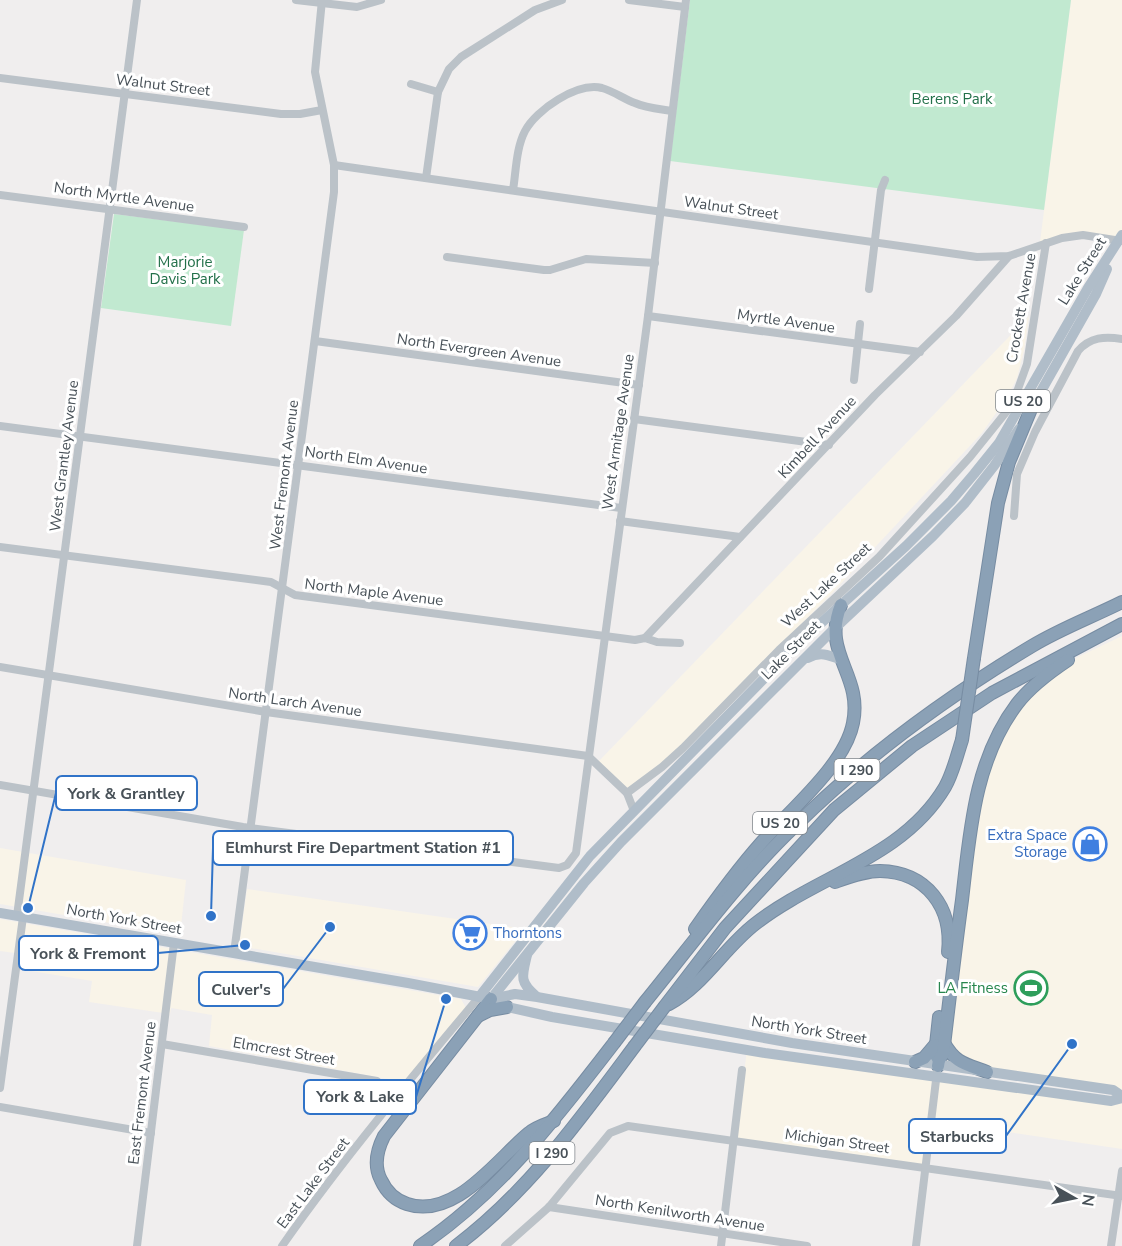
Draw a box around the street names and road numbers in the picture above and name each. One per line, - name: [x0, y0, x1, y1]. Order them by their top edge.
- street label: Walnut Street: [115, 69, 212, 101]
- street label: North Myrtle Avenue: [52, 177, 196, 217]
- street label: Walnut Street: [683, 191, 780, 225]
- street label: Lake Street: [1053, 233, 1111, 309]
- street label: Crockett Avenue: [1002, 252, 1041, 364]
- street label: Myrtle Avenue: [736, 304, 836, 338]
- street label: North Evergreen Avenue: [396, 329, 562, 371]
- street label: West Armitage Avenue: [597, 353, 639, 511]
- street label: West Grantley Avenue: [45, 379, 83, 533]
- road number: US 20: [996, 390, 1050, 412]
- street label: Kimbell Avenue: [773, 391, 861, 483]
- street label: West Fremont Avenue: [265, 399, 303, 551]
- street label: North Elm Avenue: [303, 441, 429, 479]
- street label: West Lake Street: [777, 538, 876, 632]
- street label: North Maple Avenue: [303, 574, 445, 610]
- street label: Lake Street: [757, 615, 826, 684]
- street label: North Larch Avenue: [227, 683, 363, 721]
- road number: I 290: [834, 759, 880, 781]
- road number: US 20: [753, 812, 807, 834]
- street label: North York Street: [65, 899, 184, 939]
- street label: North York Street: [750, 1011, 869, 1049]
- street label: East Fremont Avenue: [123, 1020, 161, 1166]
- street label: Elmcrest Street: [231, 1032, 337, 1070]
- street label: Michigan Street: [783, 1124, 891, 1158]
- street label: East Lake Street: [272, 1133, 354, 1233]
- road number: I 290: [530, 1142, 574, 1164]
- street label: North Kenilworth Avenue: [594, 1190, 766, 1236]

